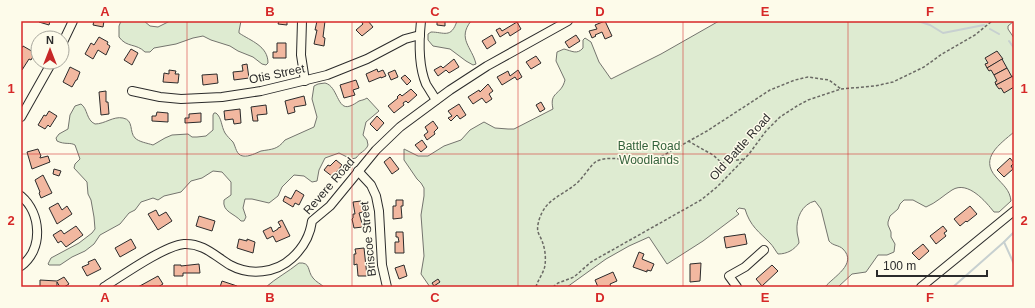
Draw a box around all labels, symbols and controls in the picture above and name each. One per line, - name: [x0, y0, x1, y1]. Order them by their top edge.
- text: A: [100, 4, 110, 19]
- text: B: [265, 4, 275, 19]
- text: C: [430, 4, 440, 19]
- text: D: [595, 4, 605, 19]
- text: E: [761, 4, 770, 19]
- text: F: [926, 4, 934, 19]
- north arrow: [30, 30, 70, 70]
- text: N: [46, 34, 54, 46]
- street label: Otis Street: [248, 61, 307, 87]
- text: 1: [7, 81, 15, 96]
- text: 1: [1020, 81, 1028, 96]
- street label: Old Battle Road: [706, 111, 774, 183]
- park label: Battle Road Woodlands: [618, 139, 680, 167]
- street label: Revere Road: [301, 155, 357, 217]
- street label: Briscoe Street: [357, 200, 379, 277]
- text: 2: [7, 213, 15, 228]
- text: 2: [1020, 213, 1028, 228]
- scale bar: [877, 252, 987, 278]
- text: 100 m: [883, 259, 916, 273]
- text: A: [100, 290, 110, 305]
- text: B: [265, 290, 275, 305]
- text: C: [430, 290, 440, 305]
- text: D: [595, 290, 605, 305]
- text: E: [761, 290, 770, 305]
- text: F: [926, 290, 934, 305]

